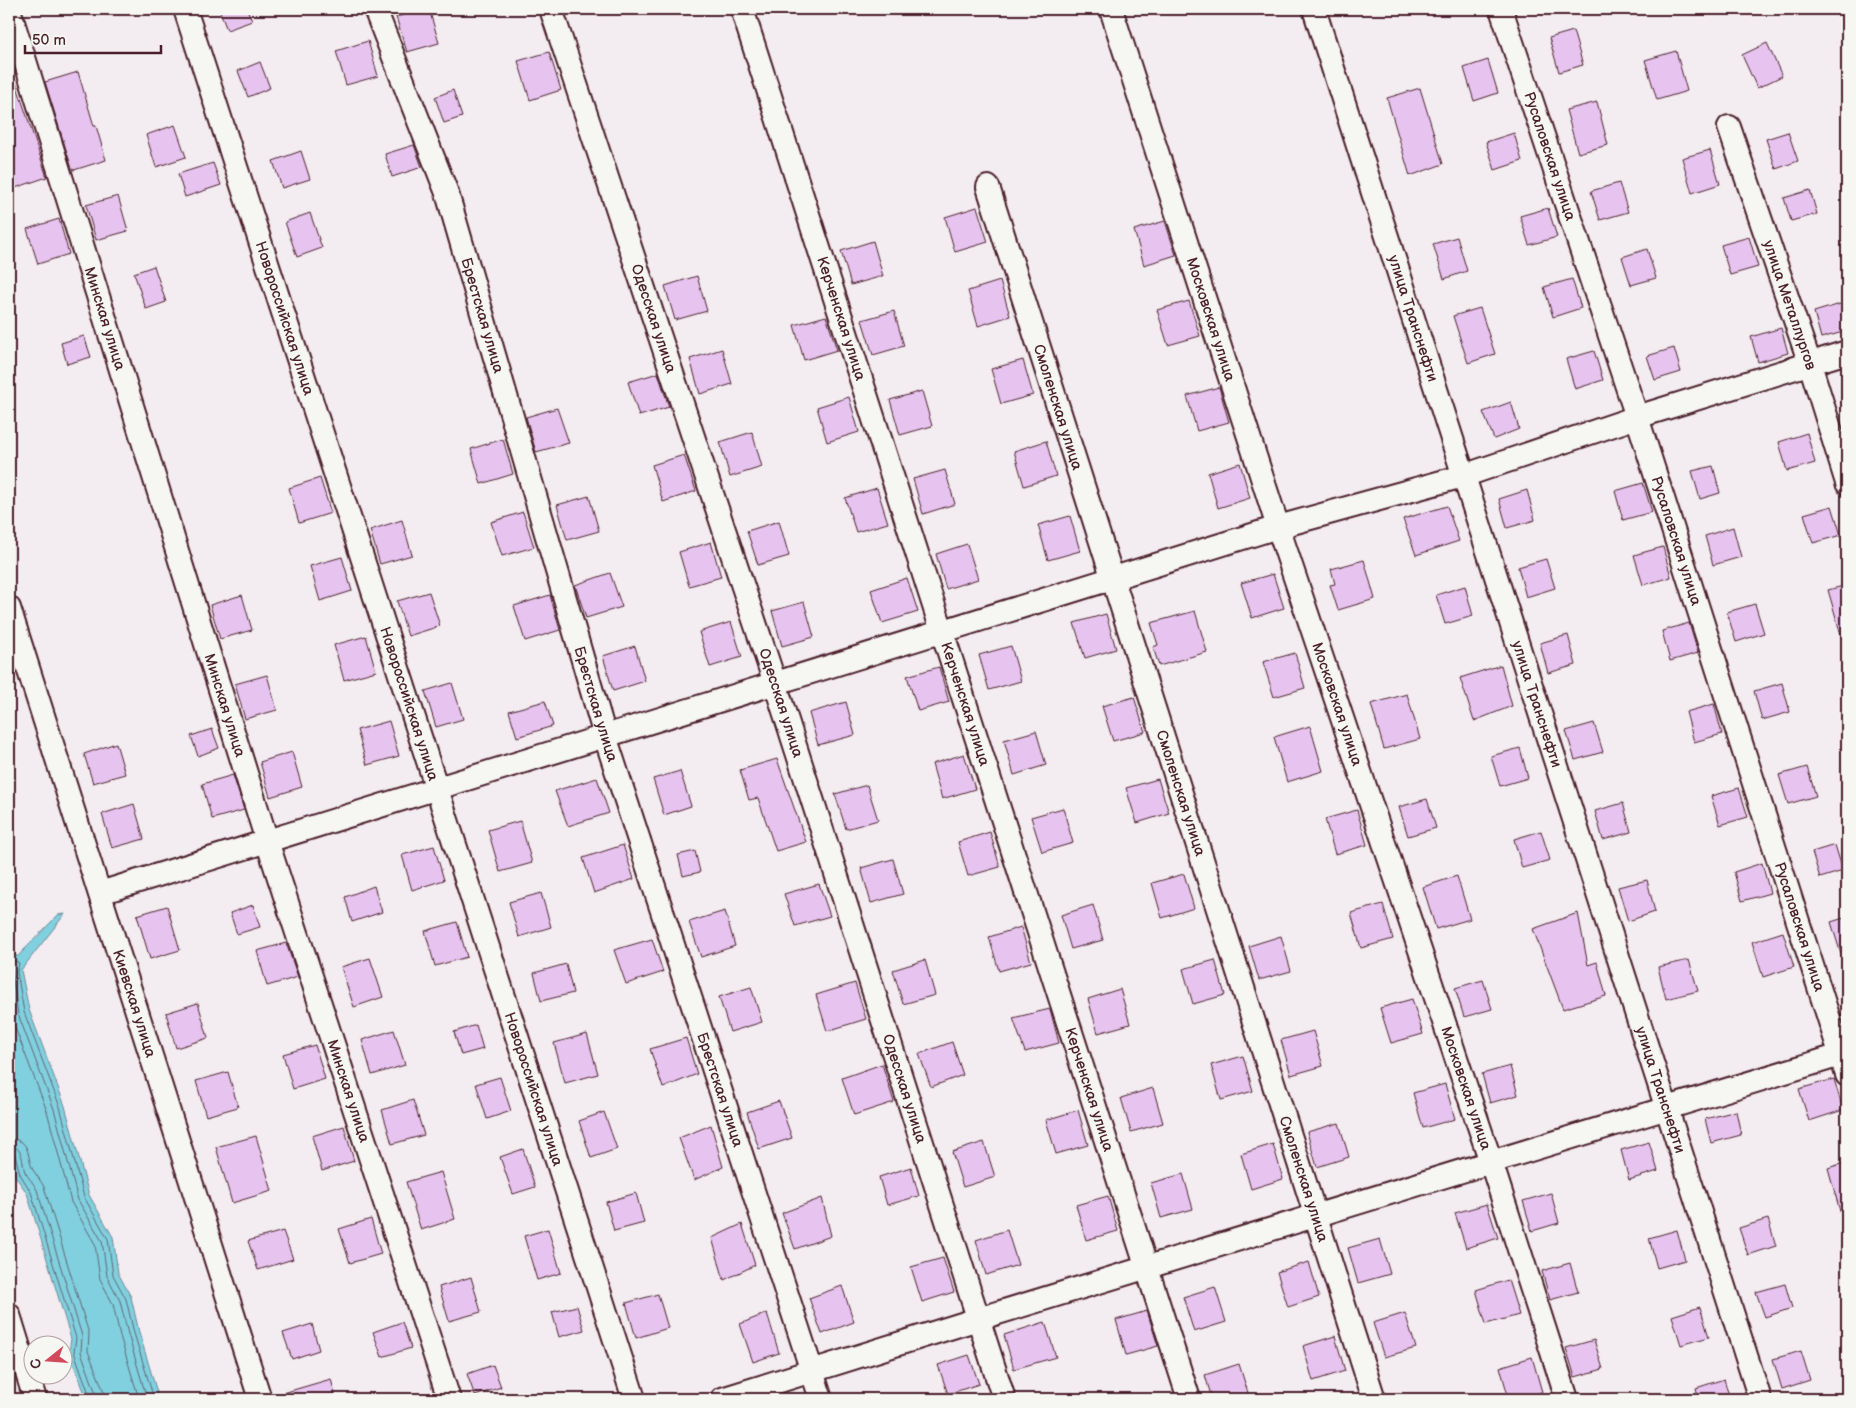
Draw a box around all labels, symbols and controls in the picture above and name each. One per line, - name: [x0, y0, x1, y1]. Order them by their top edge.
- scale bar: [25, 22, 161, 54]
- text: 50 m: [32, 31, 66, 50]
- street label: Русаловская улица: [1520, 89, 1580, 223]
- street label: улица Металлургов: [1759, 238, 1821, 372]
- street label: Новороссийская улица: [251, 239, 319, 398]
- street label: улица Транснефти: [1384, 253, 1443, 384]
- street label: Керченская улица: [813, 254, 870, 383]
- street label: Брестская улица: [457, 255, 508, 375]
- street label: Московская улица: [1182, 255, 1240, 384]
- street label: Одесская улица: [627, 261, 681, 375]
- street label: Минская улица: [80, 264, 130, 373]
- street label: Смоленская улица: [1029, 342, 1087, 473]
- street label: Русаловская улица: [1647, 474, 1706, 608]
- street label: Новороссийская улица: [376, 624, 443, 783]
- street label: улица Транснефти: [1508, 638, 1566, 770]
- street label: Керченская улица: [937, 640, 994, 768]
- street label: Московская улица: [1308, 640, 1367, 768]
- street label: Брестская улица: [570, 644, 622, 764]
- street label: Одесская улица: [755, 646, 808, 760]
- street label: Минская улица: [200, 651, 250, 759]
- street label: Смоленская улица: [1152, 728, 1210, 858]
- street label: Русаловская улица: [1770, 860, 1829, 994]
- street label: Киевская улица: [108, 947, 161, 1060]
- street label: Новороссийская улица: [500, 1010, 568, 1169]
- street label: Московская улица: [1437, 1024, 1496, 1152]
- street label: улица Транснефти: [1632, 1024, 1690, 1155]
- street label: Керченская улица: [1061, 1025, 1118, 1154]
- street label: Брестская улица: [693, 1030, 748, 1149]
- street label: Одесская улица: [878, 1032, 931, 1146]
- street label: Минская улица: [323, 1037, 374, 1145]
- street label: Смоленская улица: [1275, 1114, 1333, 1244]
- north arrow: [22, 1336, 72, 1386]
- text: С: [26, 1356, 46, 1371]

